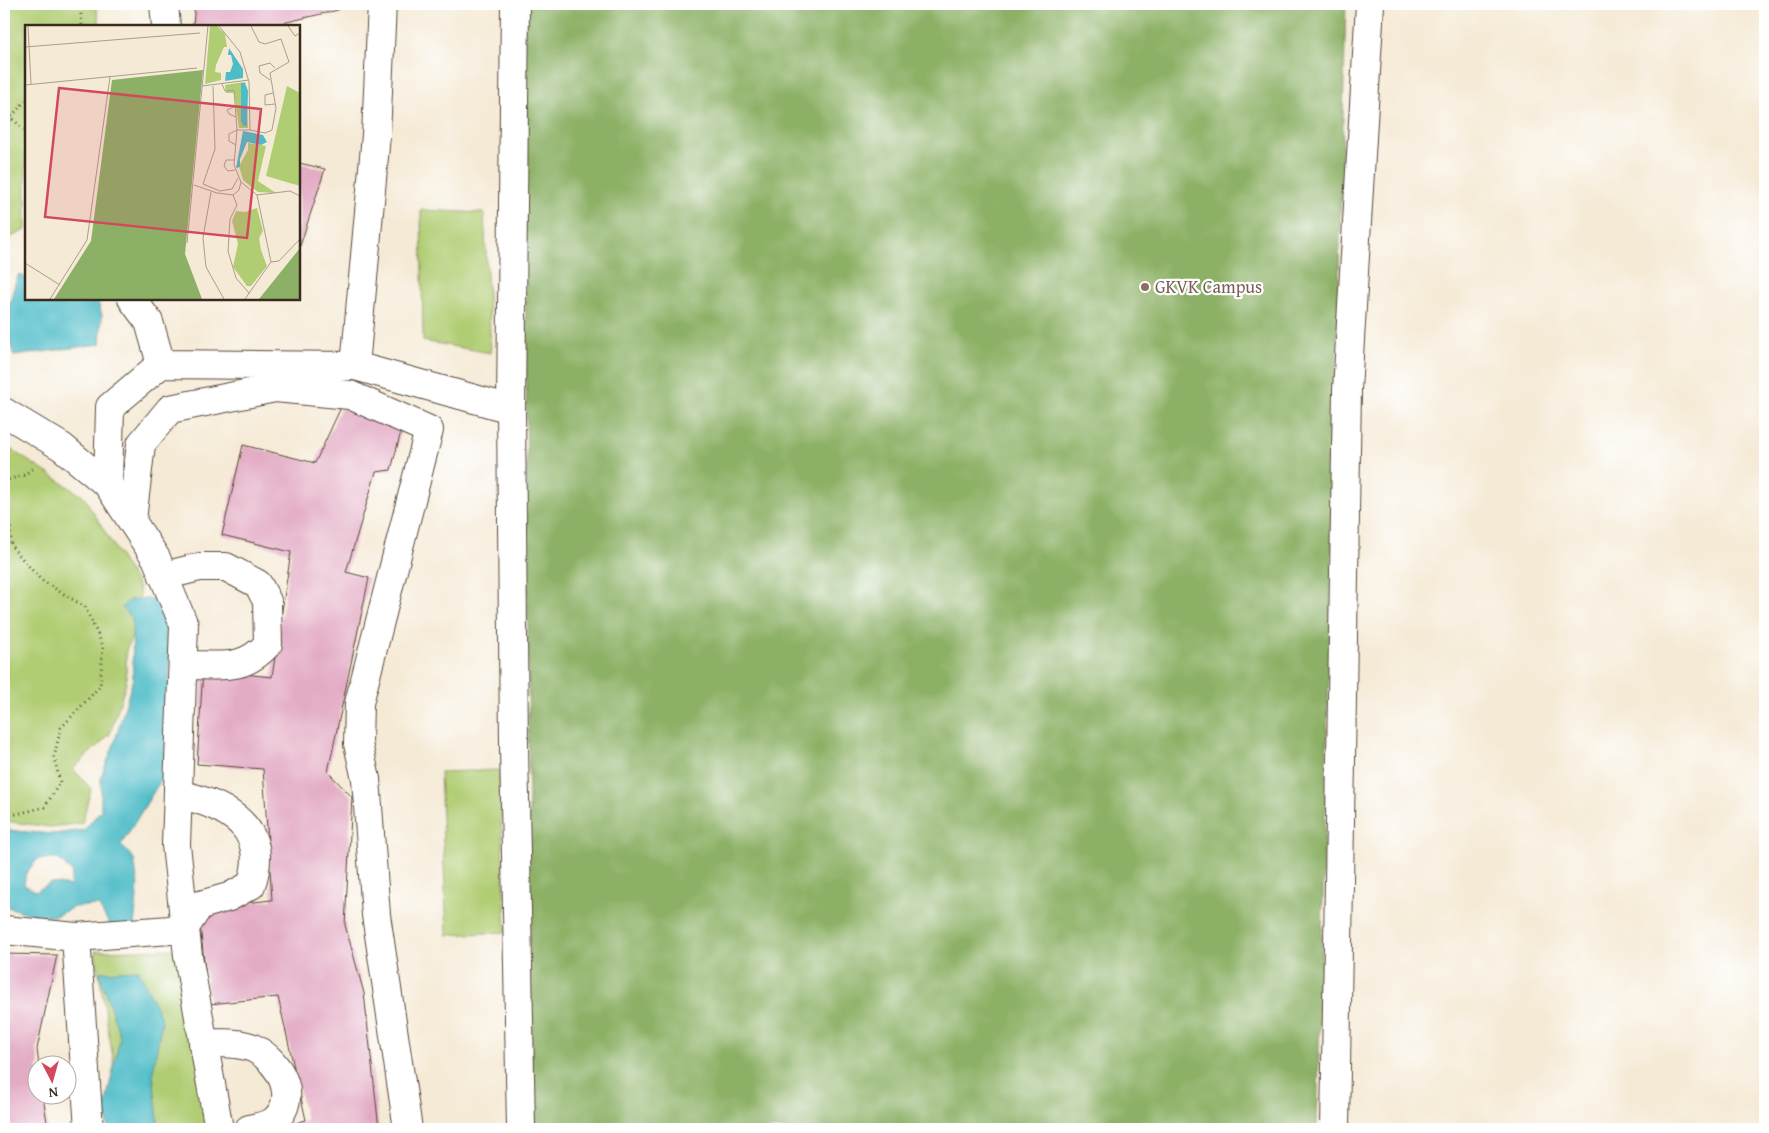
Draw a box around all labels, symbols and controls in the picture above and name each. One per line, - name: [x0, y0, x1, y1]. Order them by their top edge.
- inset map: [25, 25, 300, 300]
- place label: GKVK Campus: [1155, 273, 1262, 300]
- marker: GKVK Campus: [1139, 281, 1151, 293]
- north arrow: [28, 1056, 78, 1106]
- text: N: [47, 1082, 59, 1103]

